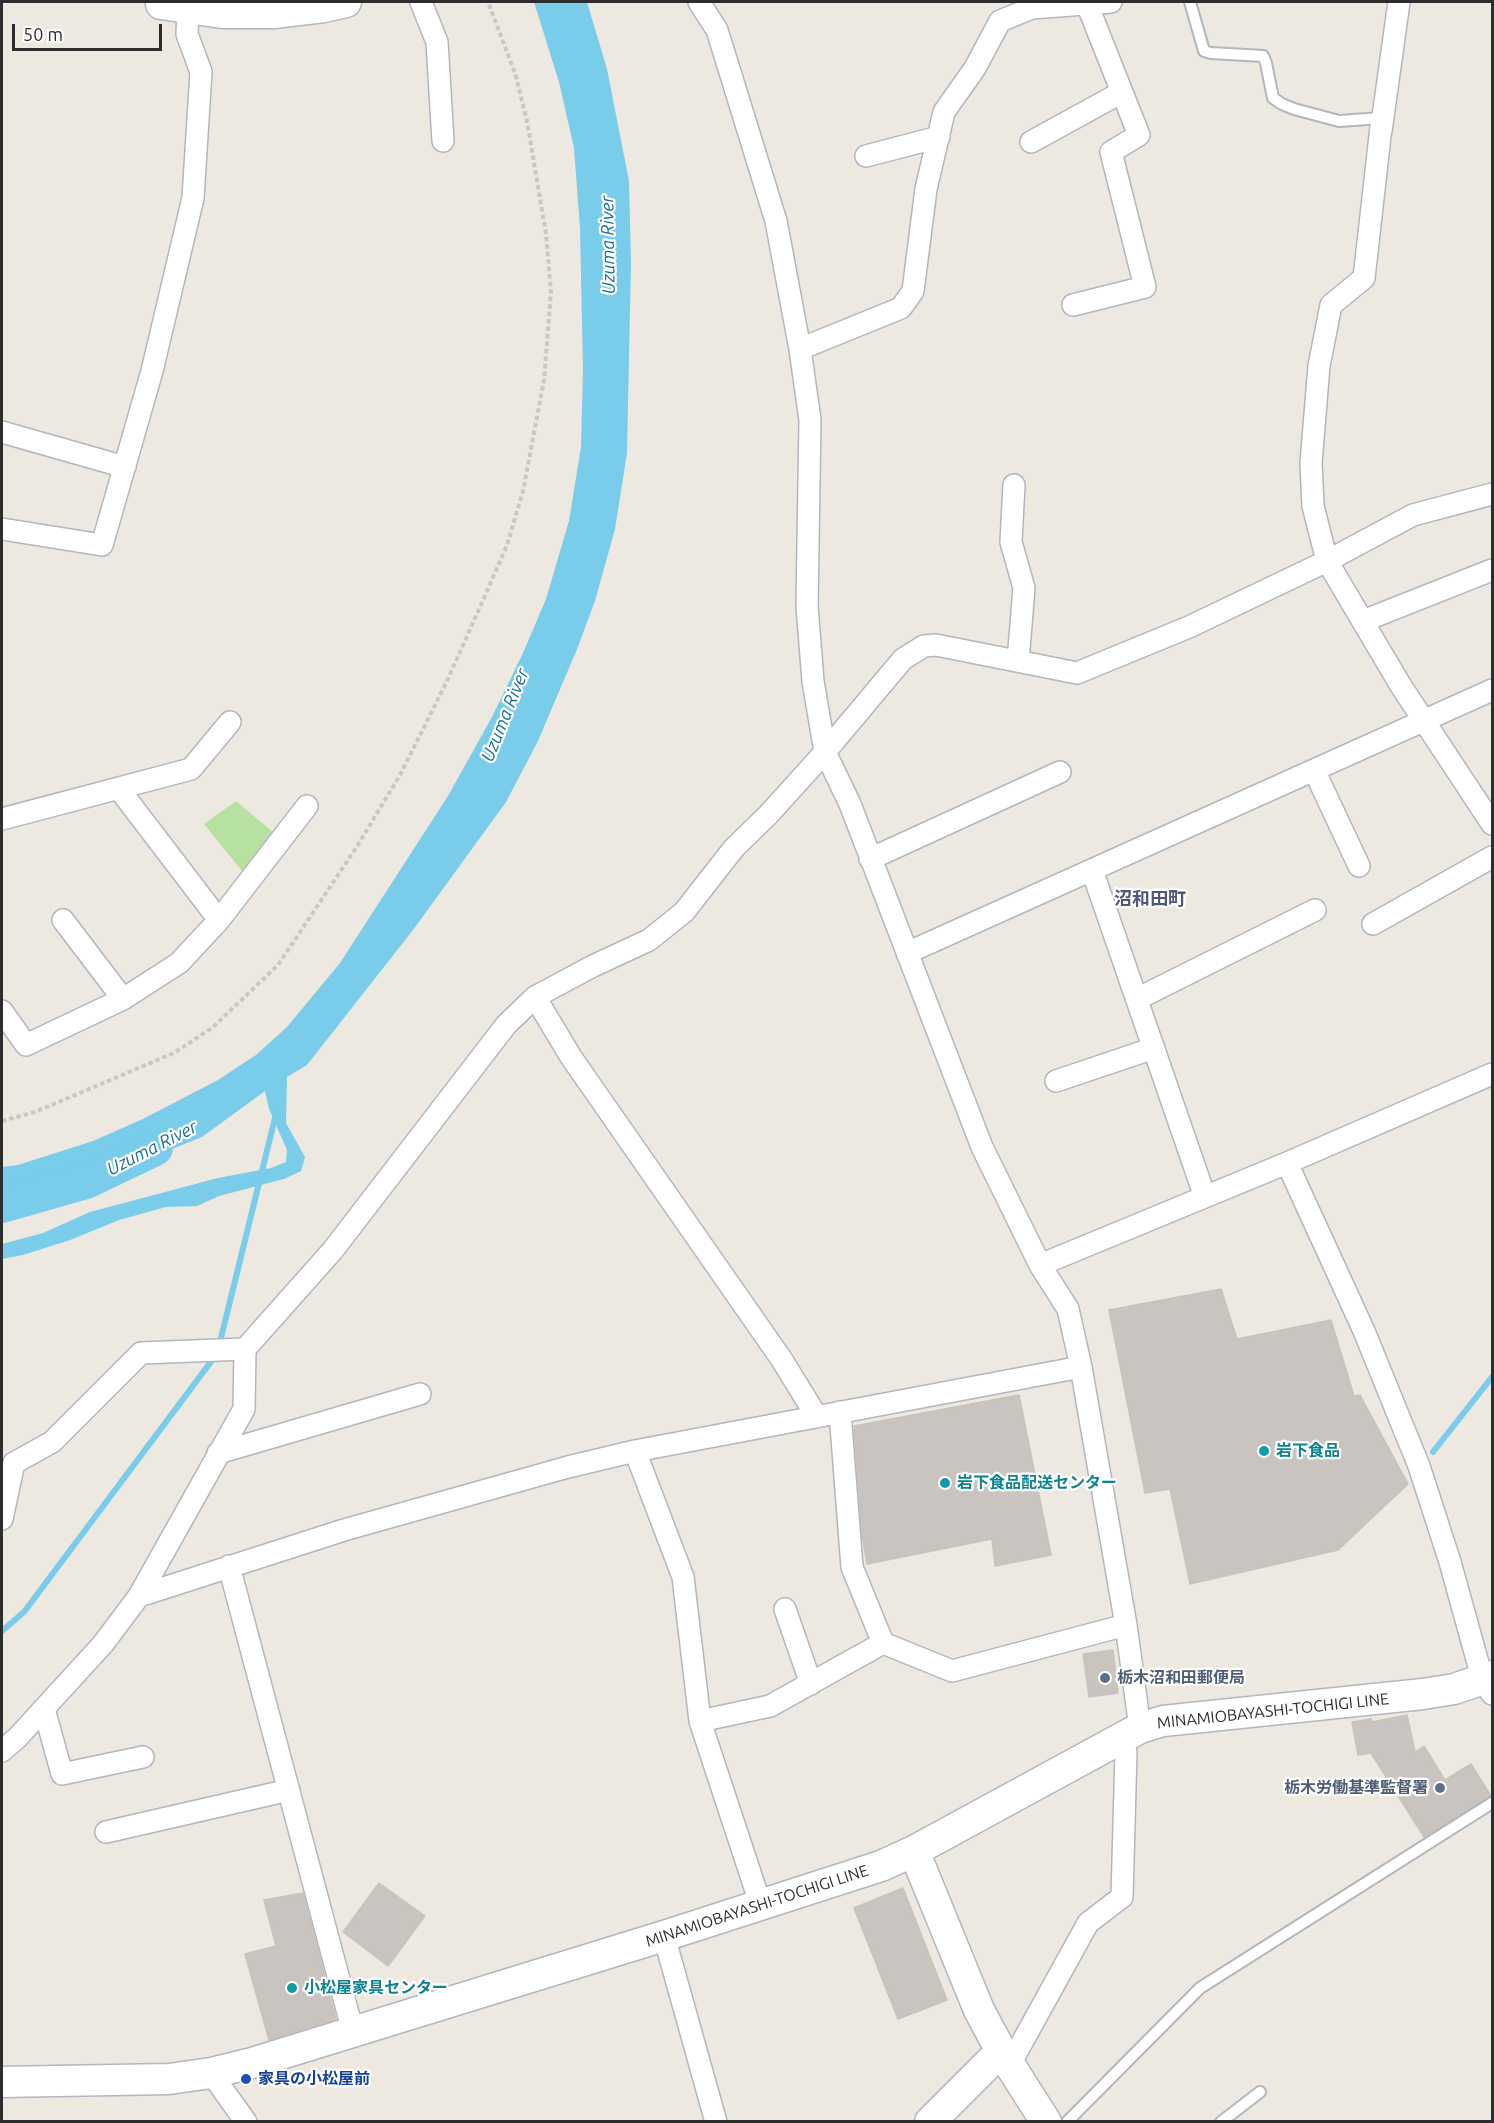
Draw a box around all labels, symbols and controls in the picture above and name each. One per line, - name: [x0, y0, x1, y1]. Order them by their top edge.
- scale bar: [15, 12, 165, 50]
- text: 50 m: [23, 24, 63, 44]
- water label: Uzuma River: [596, 196, 620, 294]
- water label: Uzuma River: [477, 665, 533, 765]
- district label: 沼和田町: [1114, 888, 1186, 910]
- water label: Uzuma River: [103, 1116, 201, 1180]
- place label: 岩下食品: [1276, 1441, 1340, 1461]
- marker: 岩下食品: [1257, 1444, 1271, 1458]
- place label: 岩下食品配送センター: [957, 1473, 1117, 1493]
- marker: 岩下食品配送センター: [938, 1476, 952, 1490]
- place label: 栃木沼和田郵便局: [1117, 1668, 1245, 1688]
- marker: 栃木沼和田郵便局: [1098, 1671, 1112, 1685]
- street label: MINAMIOBAYASHI-TOCHIGI LINE: [1156, 1689, 1390, 1733]
- place label: 栃木労働基準監督署: [1284, 1778, 1428, 1798]
- marker: 栃木労働基準監督署: [1433, 1781, 1447, 1795]
- street label: MINAMIOBAYASHI-TOCHIGI LINE: [643, 1861, 871, 1951]
- place label: 小松屋家具センター: [304, 1978, 448, 1998]
- marker: 小松屋家具センター: [285, 1981, 299, 1995]
- place label: 家具の小松屋前: [258, 2069, 370, 2089]
- marker: 家具の小松屋前: [239, 2072, 253, 2086]

